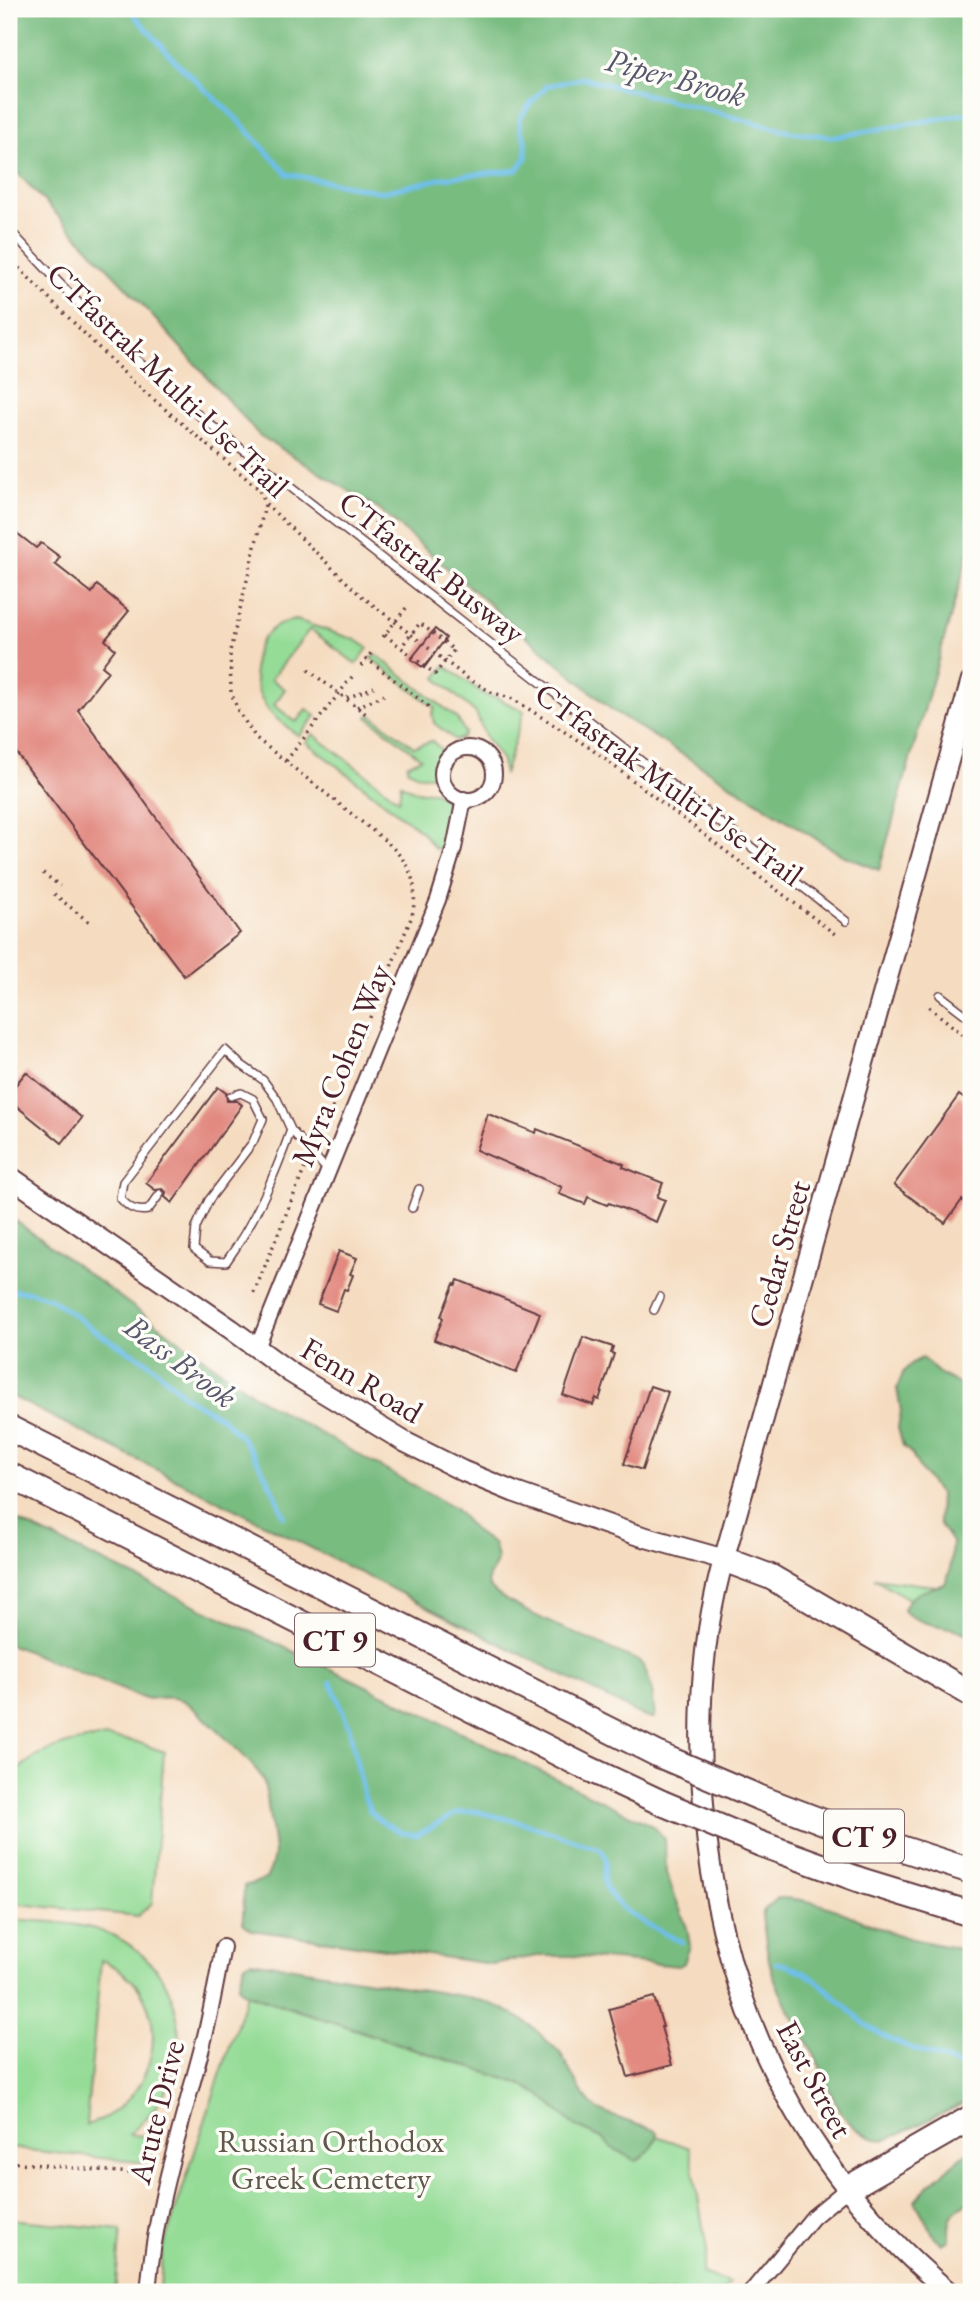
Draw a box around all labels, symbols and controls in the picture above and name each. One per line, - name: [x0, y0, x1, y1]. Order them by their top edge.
- water label: Piper Brook: [601, 38, 751, 116]
- street label: CTfastrak Multi-Use Trail: [38, 253, 298, 507]
- street label: CTfastrak Busway: [330, 481, 535, 654]
- street label: CTfastrak Multi-Use Trail: [527, 672, 812, 896]
- street label: Myra Cohen Way: [281, 957, 401, 1172]
- street label: Cedar Street: [738, 1176, 820, 1332]
- water label: Bass Brook: [115, 1304, 246, 1418]
- street label: Fenn Road: [293, 1327, 431, 1433]
- road number: CT 9: [295, 1614, 375, 1666]
- road number: CT 9: [824, 1810, 904, 1862]
- street label: East Street: [767, 2013, 863, 2145]
- street label: Arute Drive: [118, 2036, 194, 2189]
- park label: Russian Orthodox Greek Cemetery: [218, 2120, 444, 2199]

